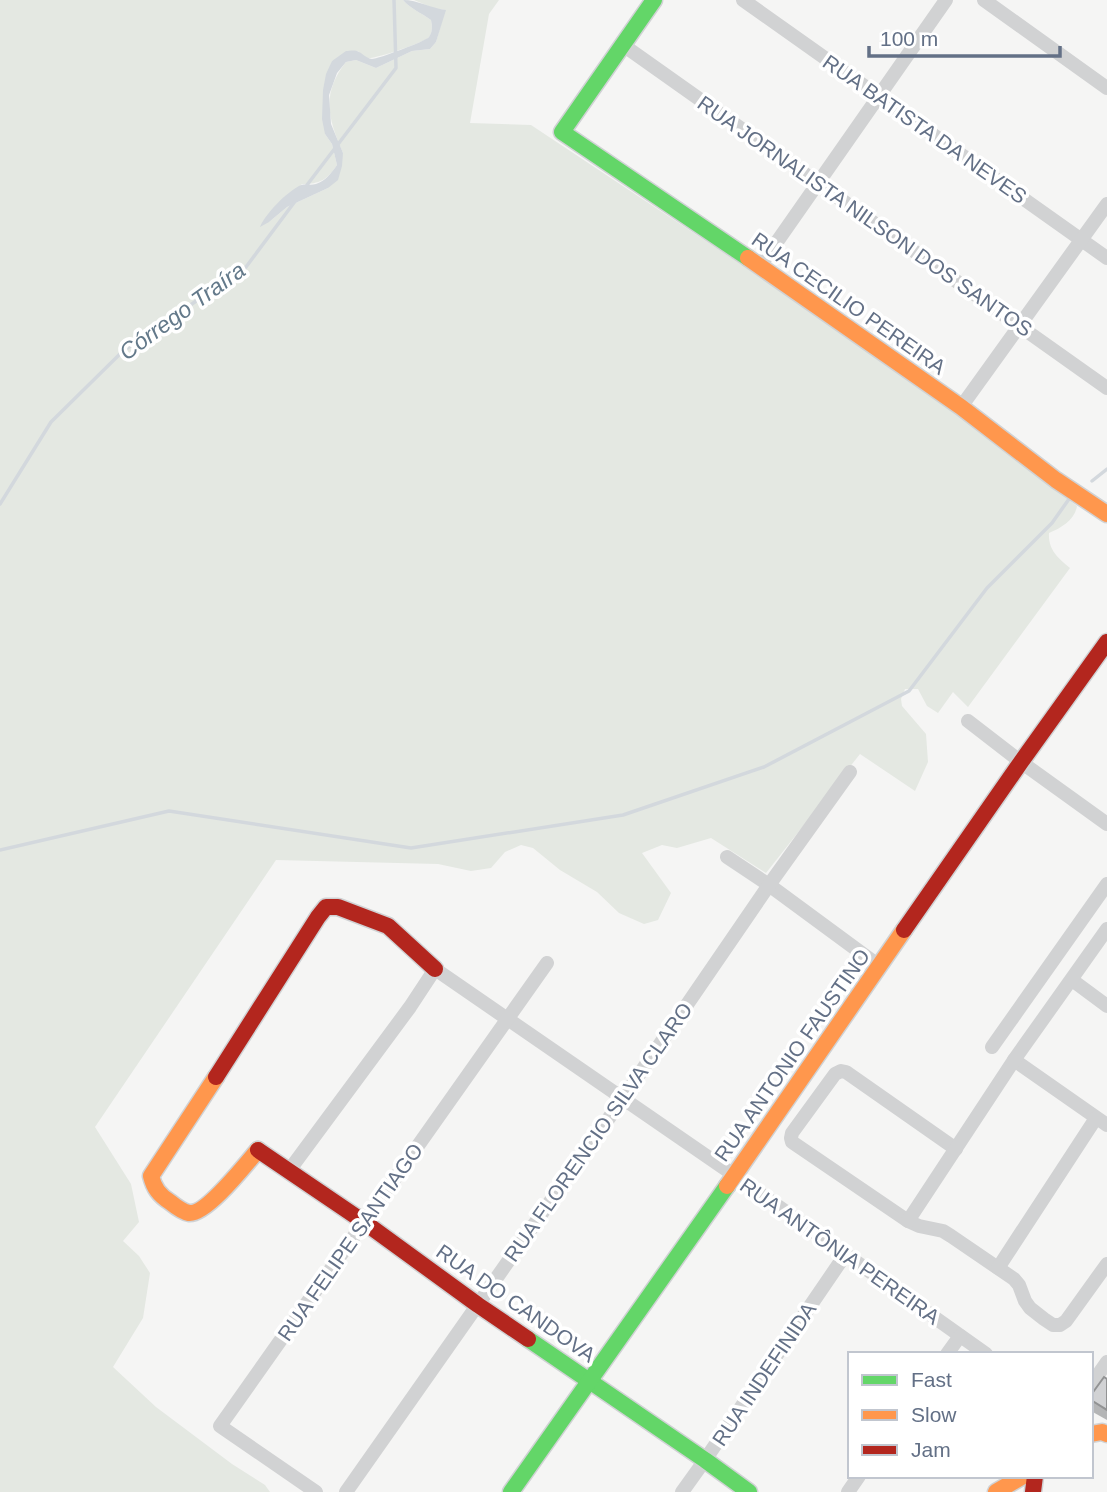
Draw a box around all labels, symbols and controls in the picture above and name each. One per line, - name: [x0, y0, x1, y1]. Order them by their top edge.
- scale bar: [869, 14, 1060, 58]
- text: 100 m: [880, 27, 938, 50]
- street label: RUA BATISTA DA NEVES: [819, 50, 1031, 208]
- street label: RUA JORNALISTA NILSON DOS SANTOS: [693, 91, 1037, 341]
- street label: RUA CECILIO PEREIRA: [748, 227, 950, 379]
- water label: Córrego Traíra: [114, 257, 250, 365]
- street label: RUA ANTONIO FAUSTINO: [710, 944, 874, 1166]
- street label: RUA FLORENCIO SILVA CLARO: [499, 998, 697, 1266]
- street label: RUA FELIPE SANTIAGO: [273, 1139, 427, 1345]
- street label: RUA ANTÔNIA PEREIRA: [736, 1173, 944, 1329]
- street label: RUA DO CANDOVA: [432, 1239, 600, 1367]
- street label: RUA INDEFINIDA: [707, 1298, 821, 1450]
- legend: [848, 1352, 1093, 1478]
- text: Fast: [911, 1368, 952, 1391]
- text: Slow: [911, 1403, 957, 1426]
- text: Jam: [911, 1438, 951, 1461]

